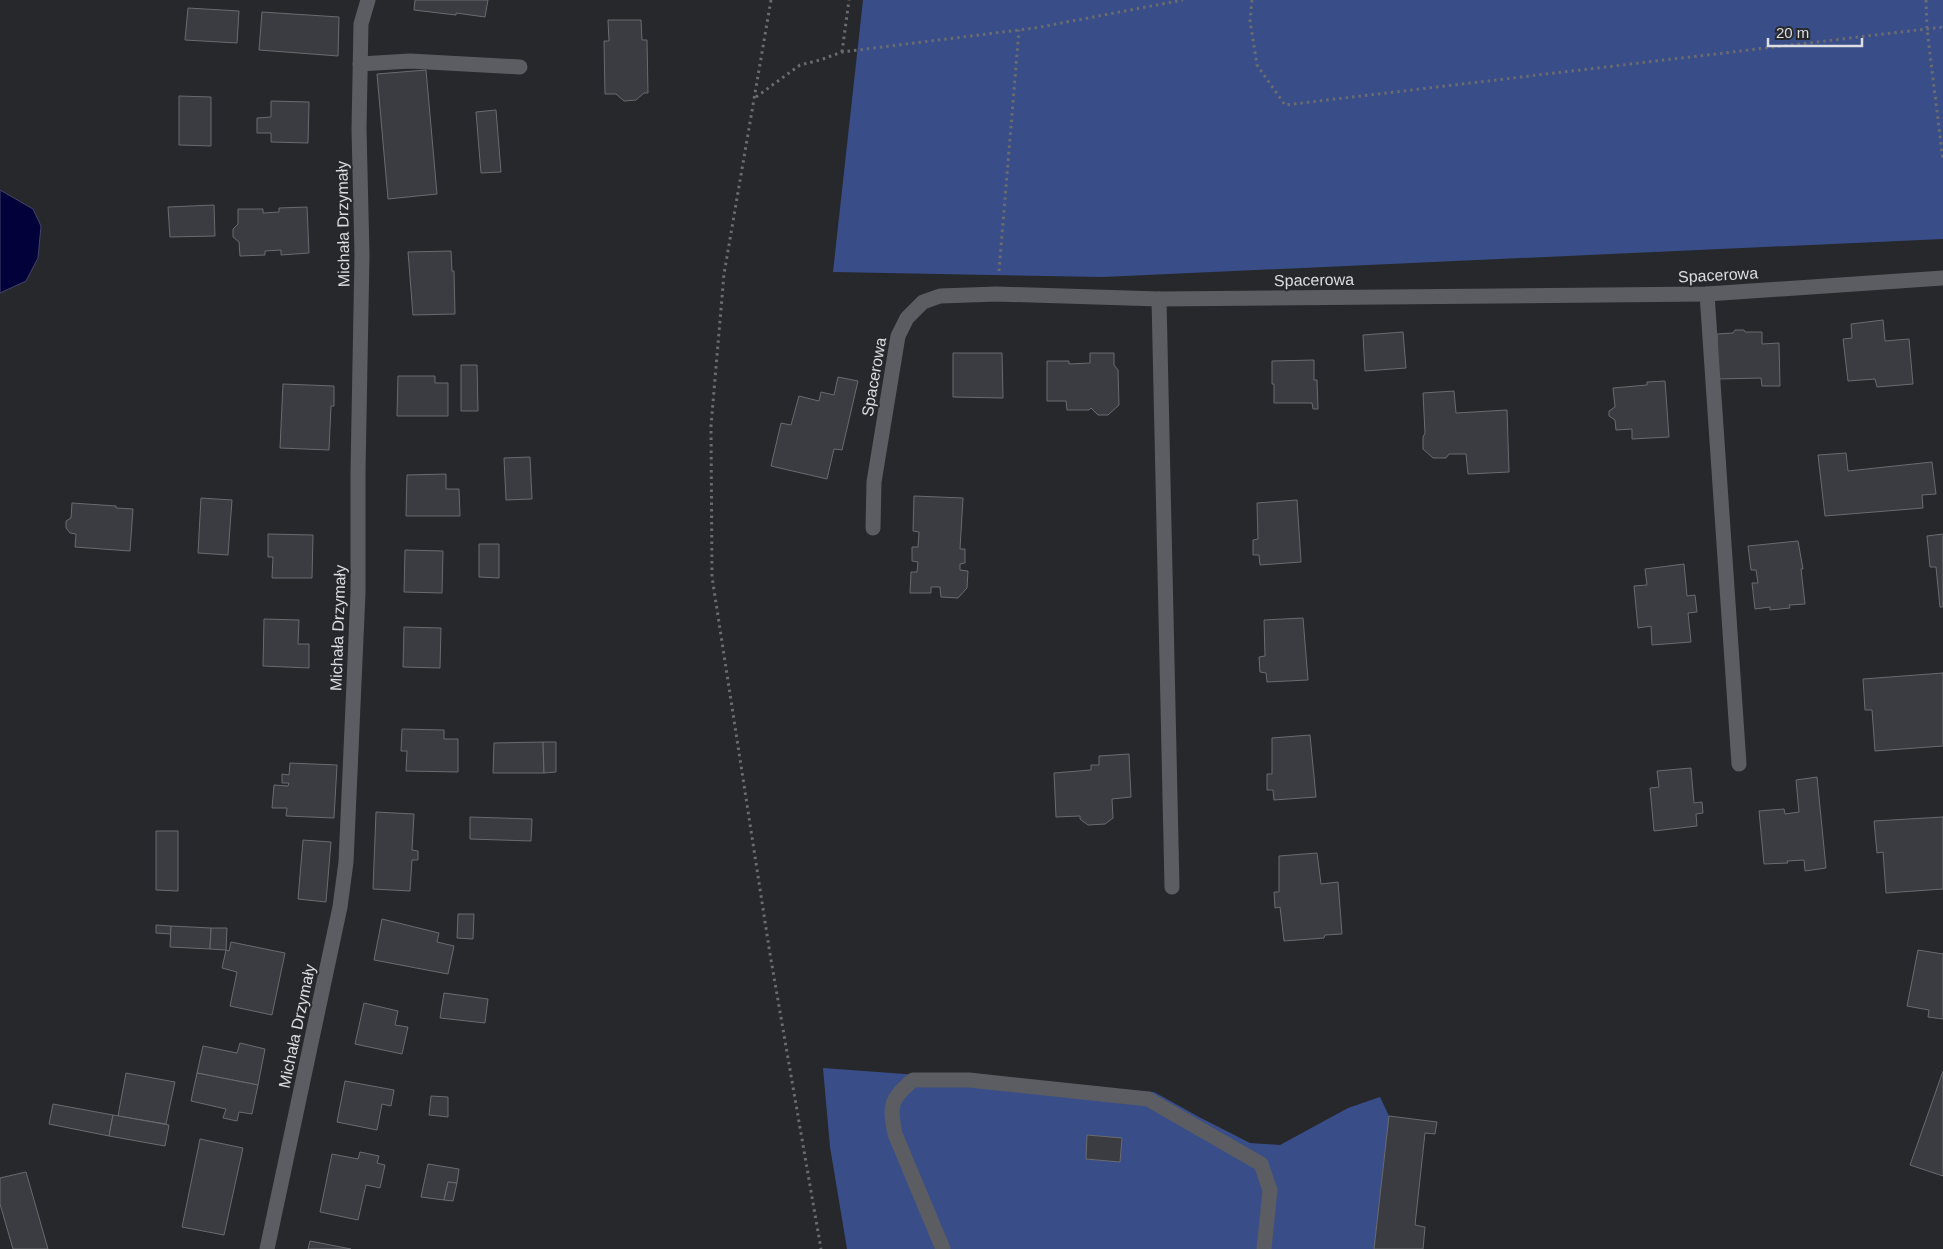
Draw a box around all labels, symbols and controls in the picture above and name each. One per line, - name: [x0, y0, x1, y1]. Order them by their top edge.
- scale bar: [1768, 15, 1862, 47]
- text: 20 m: [1776, 24, 1809, 41]
- street label: Michała Drzymały: [333, 161, 353, 287]
- street label: Spacerowa: [1678, 264, 1759, 286]
- street label: Spacerowa: [1274, 271, 1354, 289]
- street label: Spacerowa: [859, 336, 889, 418]
- street label: Michała Drzymały: [327, 565, 349, 691]
- street label: Michała Drzymały: [276, 962, 318, 1090]

